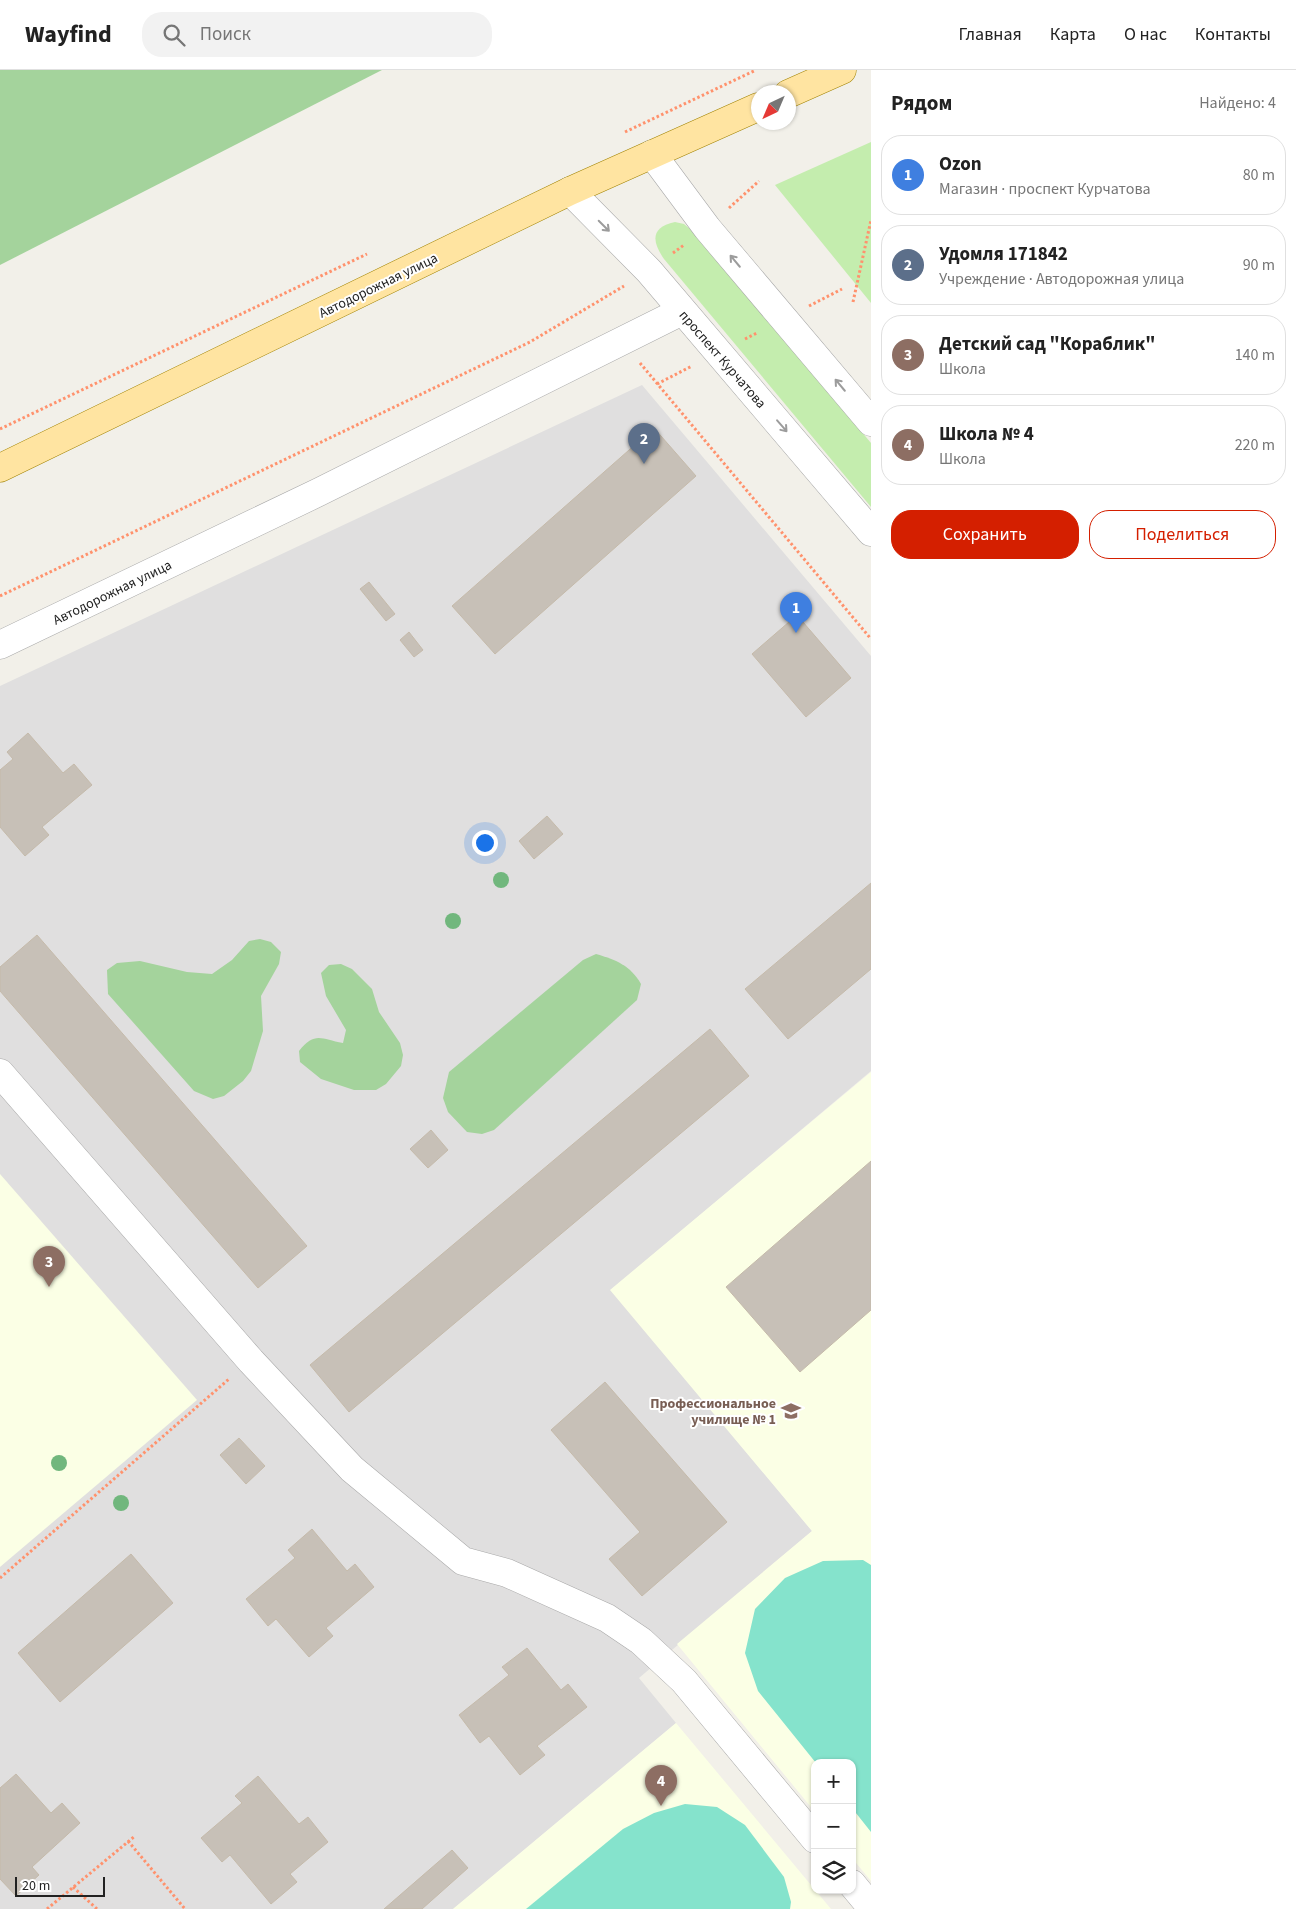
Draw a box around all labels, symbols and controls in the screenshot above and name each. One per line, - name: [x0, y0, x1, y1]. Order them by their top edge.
- search box: [142, 12, 492, 57]
- text: Wayfind: [25, 17, 112, 52]
- icon: search: [160, 21, 188, 49]
- text: Поиск: [200, 21, 251, 48]
- text: Главная: [959, 22, 1022, 47]
- text: Карта: [1050, 22, 1096, 47]
- text: О нас: [1124, 22, 1167, 47]
- text: Контакты: [1195, 22, 1271, 47]
- north arrow: [751, 85, 796, 130]
- text: Рядом: [891, 88, 952, 118]
- text: Найдено: 4: [1199, 92, 1276, 114]
- text: Ozon: [939, 151, 982, 178]
- text: 1: [904, 164, 912, 186]
- text: 80 m: [1243, 164, 1275, 186]
- text: Магазин · проспект Курчатова: [939, 178, 1151, 200]
- one-way arrow: [598, 220, 611, 232]
- text: Удомля 171842: [939, 241, 1068, 268]
- street label: Автодорожная улица: [316, 248, 441, 323]
- one-way arrow: [729, 254, 740, 267]
- text: 2: [904, 254, 912, 276]
- text: 90 m: [1243, 254, 1275, 276]
- text: Учреждение · Автодорожная улица: [939, 268, 1184, 290]
- street label: проспект Курчатова: [674, 306, 771, 413]
- text: Детский сад "Кораблик": [939, 331, 1155, 358]
- text: 3: [904, 344, 912, 366]
- text: 140 m: [1235, 344, 1275, 366]
- text: Школа: [939, 358, 986, 380]
- one-way arrow: [834, 379, 845, 392]
- one-way arrow: [776, 420, 787, 433]
- text: Школа № 4: [939, 421, 1034, 448]
- pin: 2: [628, 423, 660, 464]
- text: 4: [904, 434, 912, 456]
- text: 220 m: [1235, 434, 1275, 456]
- text: Школа: [939, 448, 986, 470]
- button: Сохранить: [891, 510, 1079, 559]
- button: Поделиться: [1089, 510, 1276, 559]
- street label: Автодорожная улица: [50, 555, 175, 630]
- pin: 1: [780, 592, 812, 633]
- your location: [472, 830, 498, 856]
- pin: 3: [33, 1246, 65, 1287]
- place label: Профессиональное училище № 1: [650, 1394, 776, 1430]
- school or university icon: Профессиональное училище № 1: [780, 1400, 802, 1422]
- map controls: [811, 1759, 856, 1894]
- button: +: [811, 1759, 856, 1804]
- pin: 4: [645, 1765, 677, 1806]
- button: −: [811, 1804, 856, 1849]
- button: layers: [811, 1849, 856, 1894]
- scale bar: [15, 1874, 105, 1897]
- text: 20 m: [22, 1876, 50, 1896]

